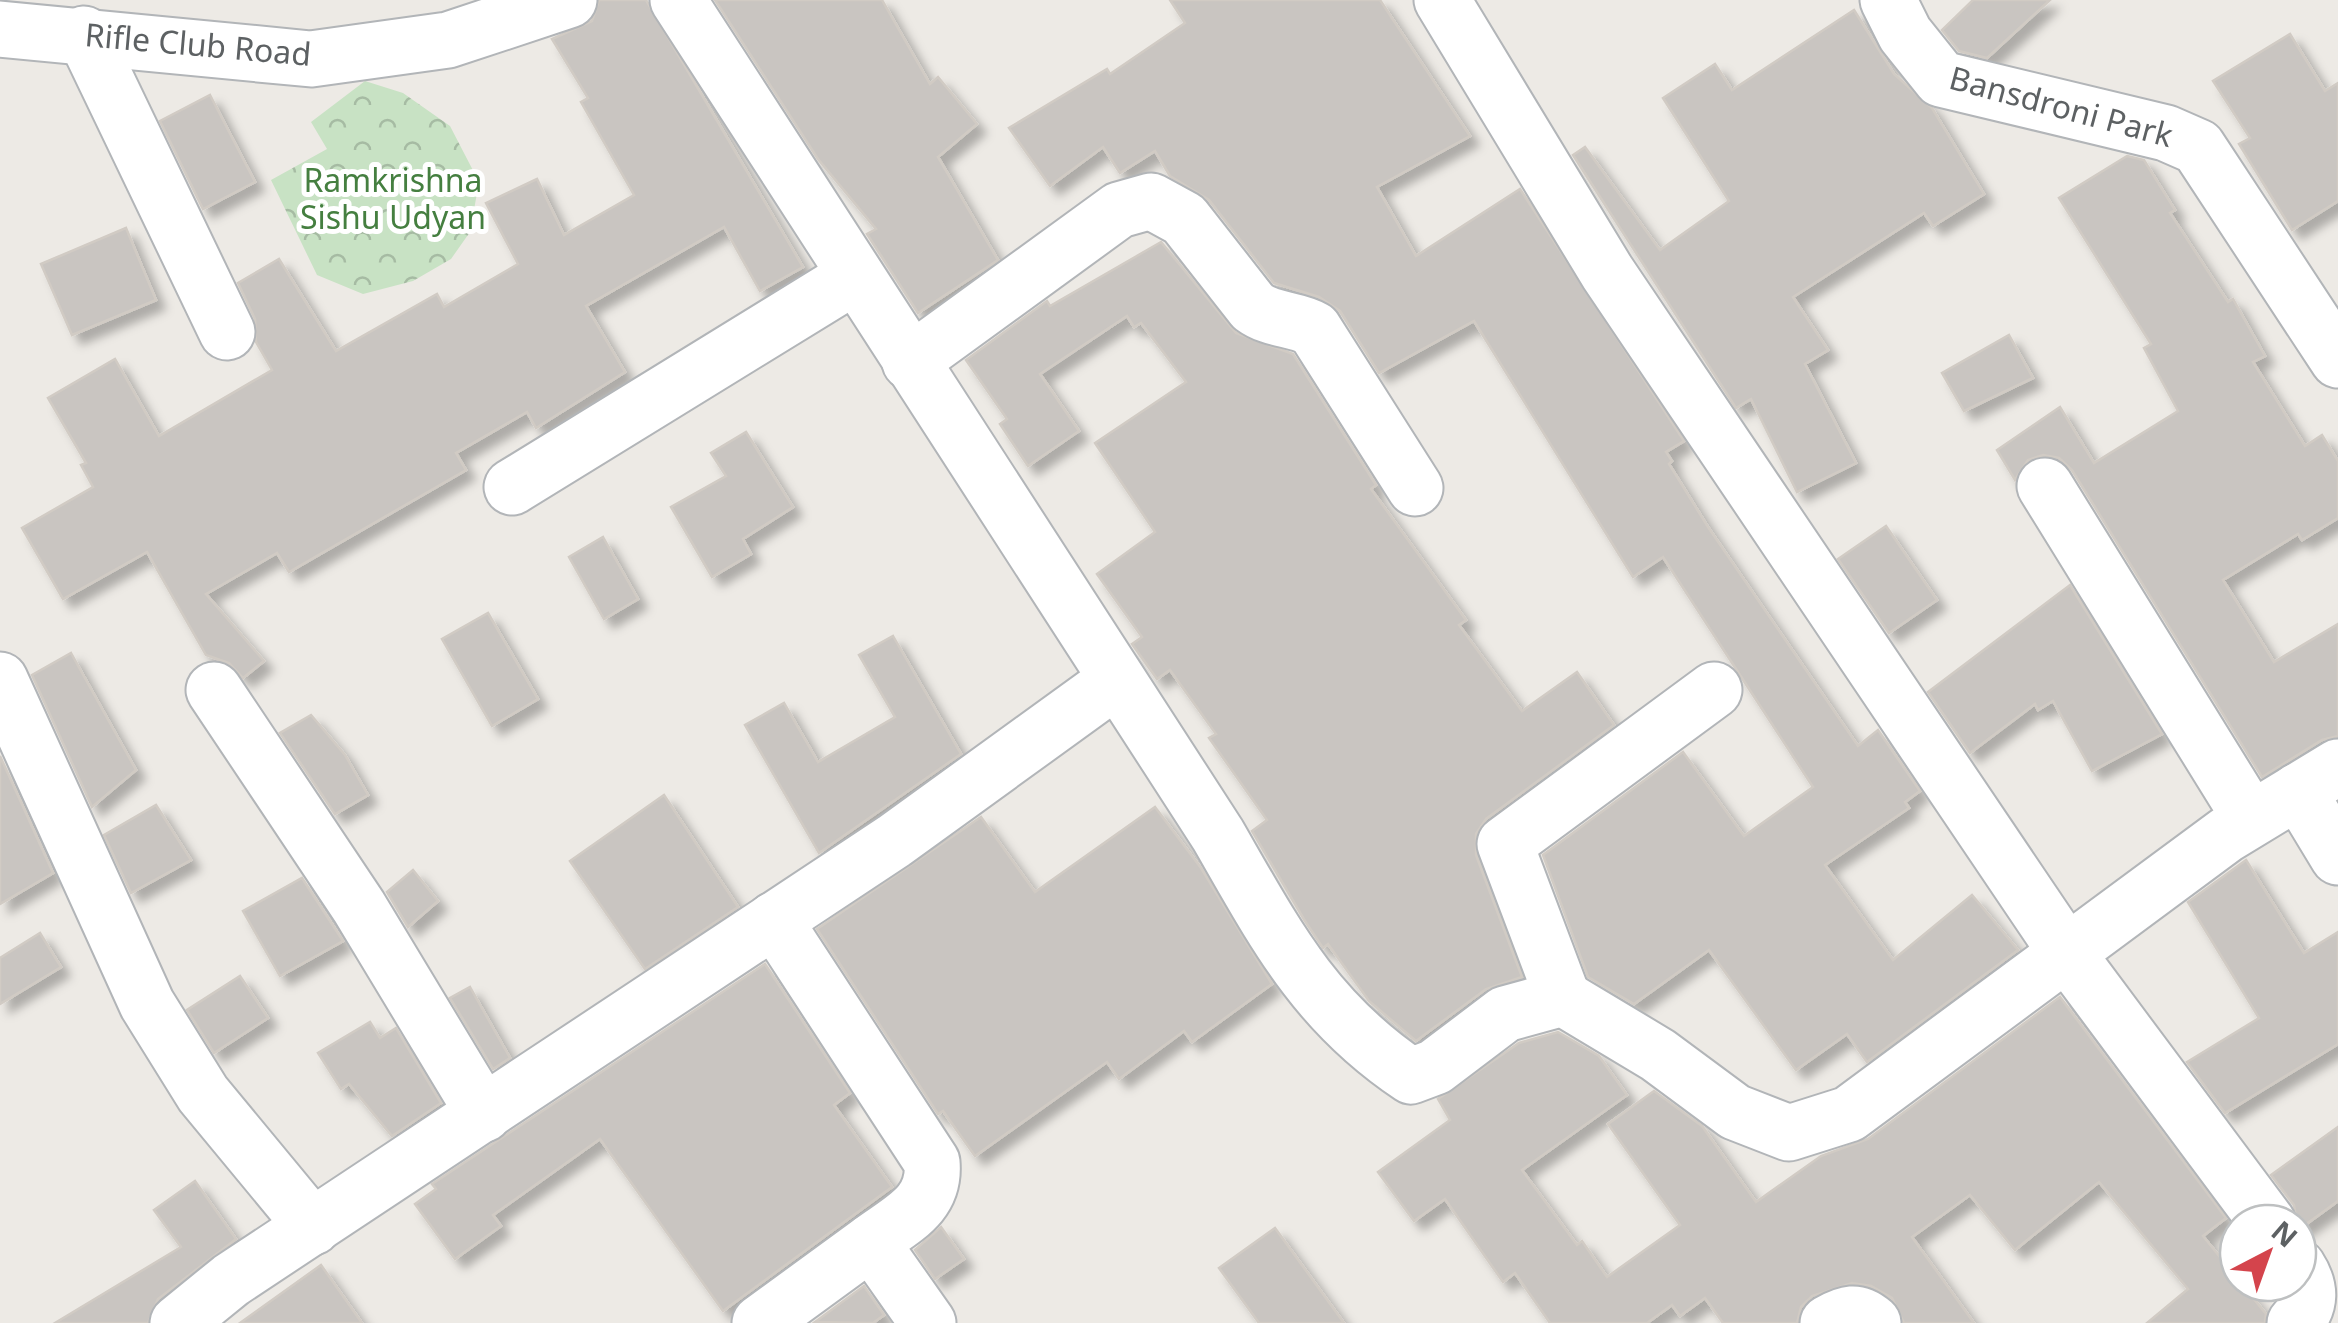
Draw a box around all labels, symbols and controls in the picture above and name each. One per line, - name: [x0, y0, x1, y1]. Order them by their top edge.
- street label: Rifle Club Road: [83, 12, 313, 75]
- street label: Bansdroni Park: [1945, 55, 2178, 156]
- park label: Ramkrishna Sishu Udyan: [300, 158, 486, 238]
- north arrow: [2218, 1203, 2318, 1303]
- text: N: [2264, 1212, 2306, 1255]

